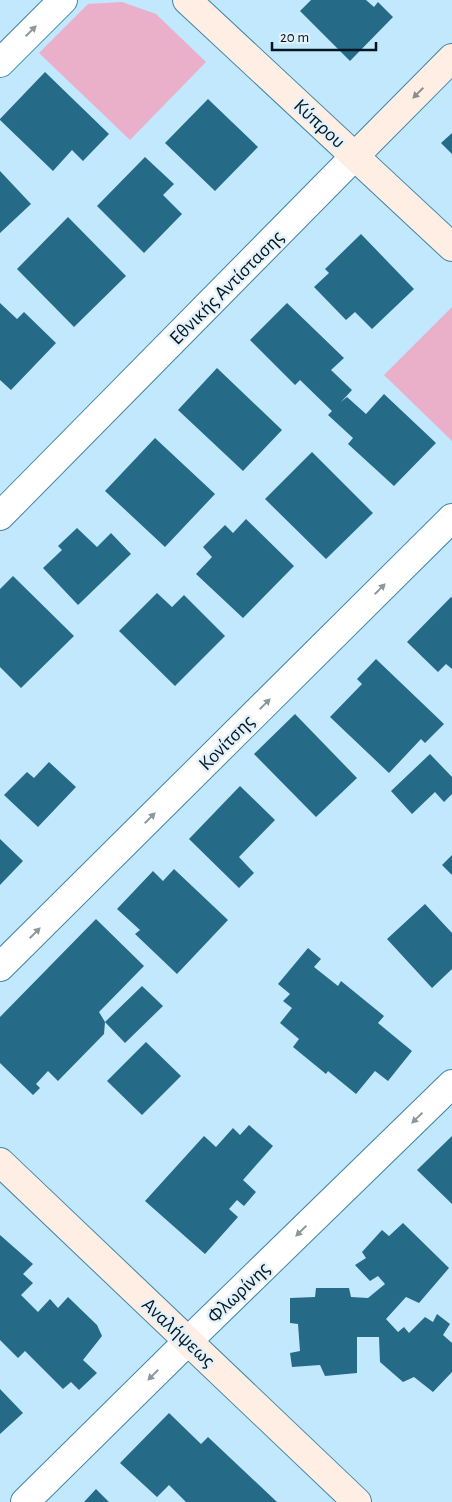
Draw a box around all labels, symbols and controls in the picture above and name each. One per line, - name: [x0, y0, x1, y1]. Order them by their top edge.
- scale bar: [272, 20, 376, 52]
- one-way arrow: [25, 26, 37, 38]
- text: 20 m: [280, 30, 309, 45]
- one-way arrow: [412, 86, 424, 98]
- street label: Κύπρου: [290, 95, 349, 152]
- street label: Εθνικής Αντίστασης: [166, 227, 288, 349]
- one-way arrow: [374, 583, 386, 595]
- one-way arrow: [259, 698, 271, 710]
- street label: Κονίτσης: [195, 711, 258, 774]
- one-way arrow: [144, 812, 156, 824]
- one-way arrow: [28, 927, 40, 939]
- one-way arrow: [411, 1112, 423, 1124]
- one-way arrow: [295, 1225, 307, 1237]
- street label: Φλωρίνης: [204, 1258, 274, 1327]
- street label: Αναλήψεως: [138, 1294, 219, 1371]
- one-way arrow: [147, 1369, 159, 1381]

